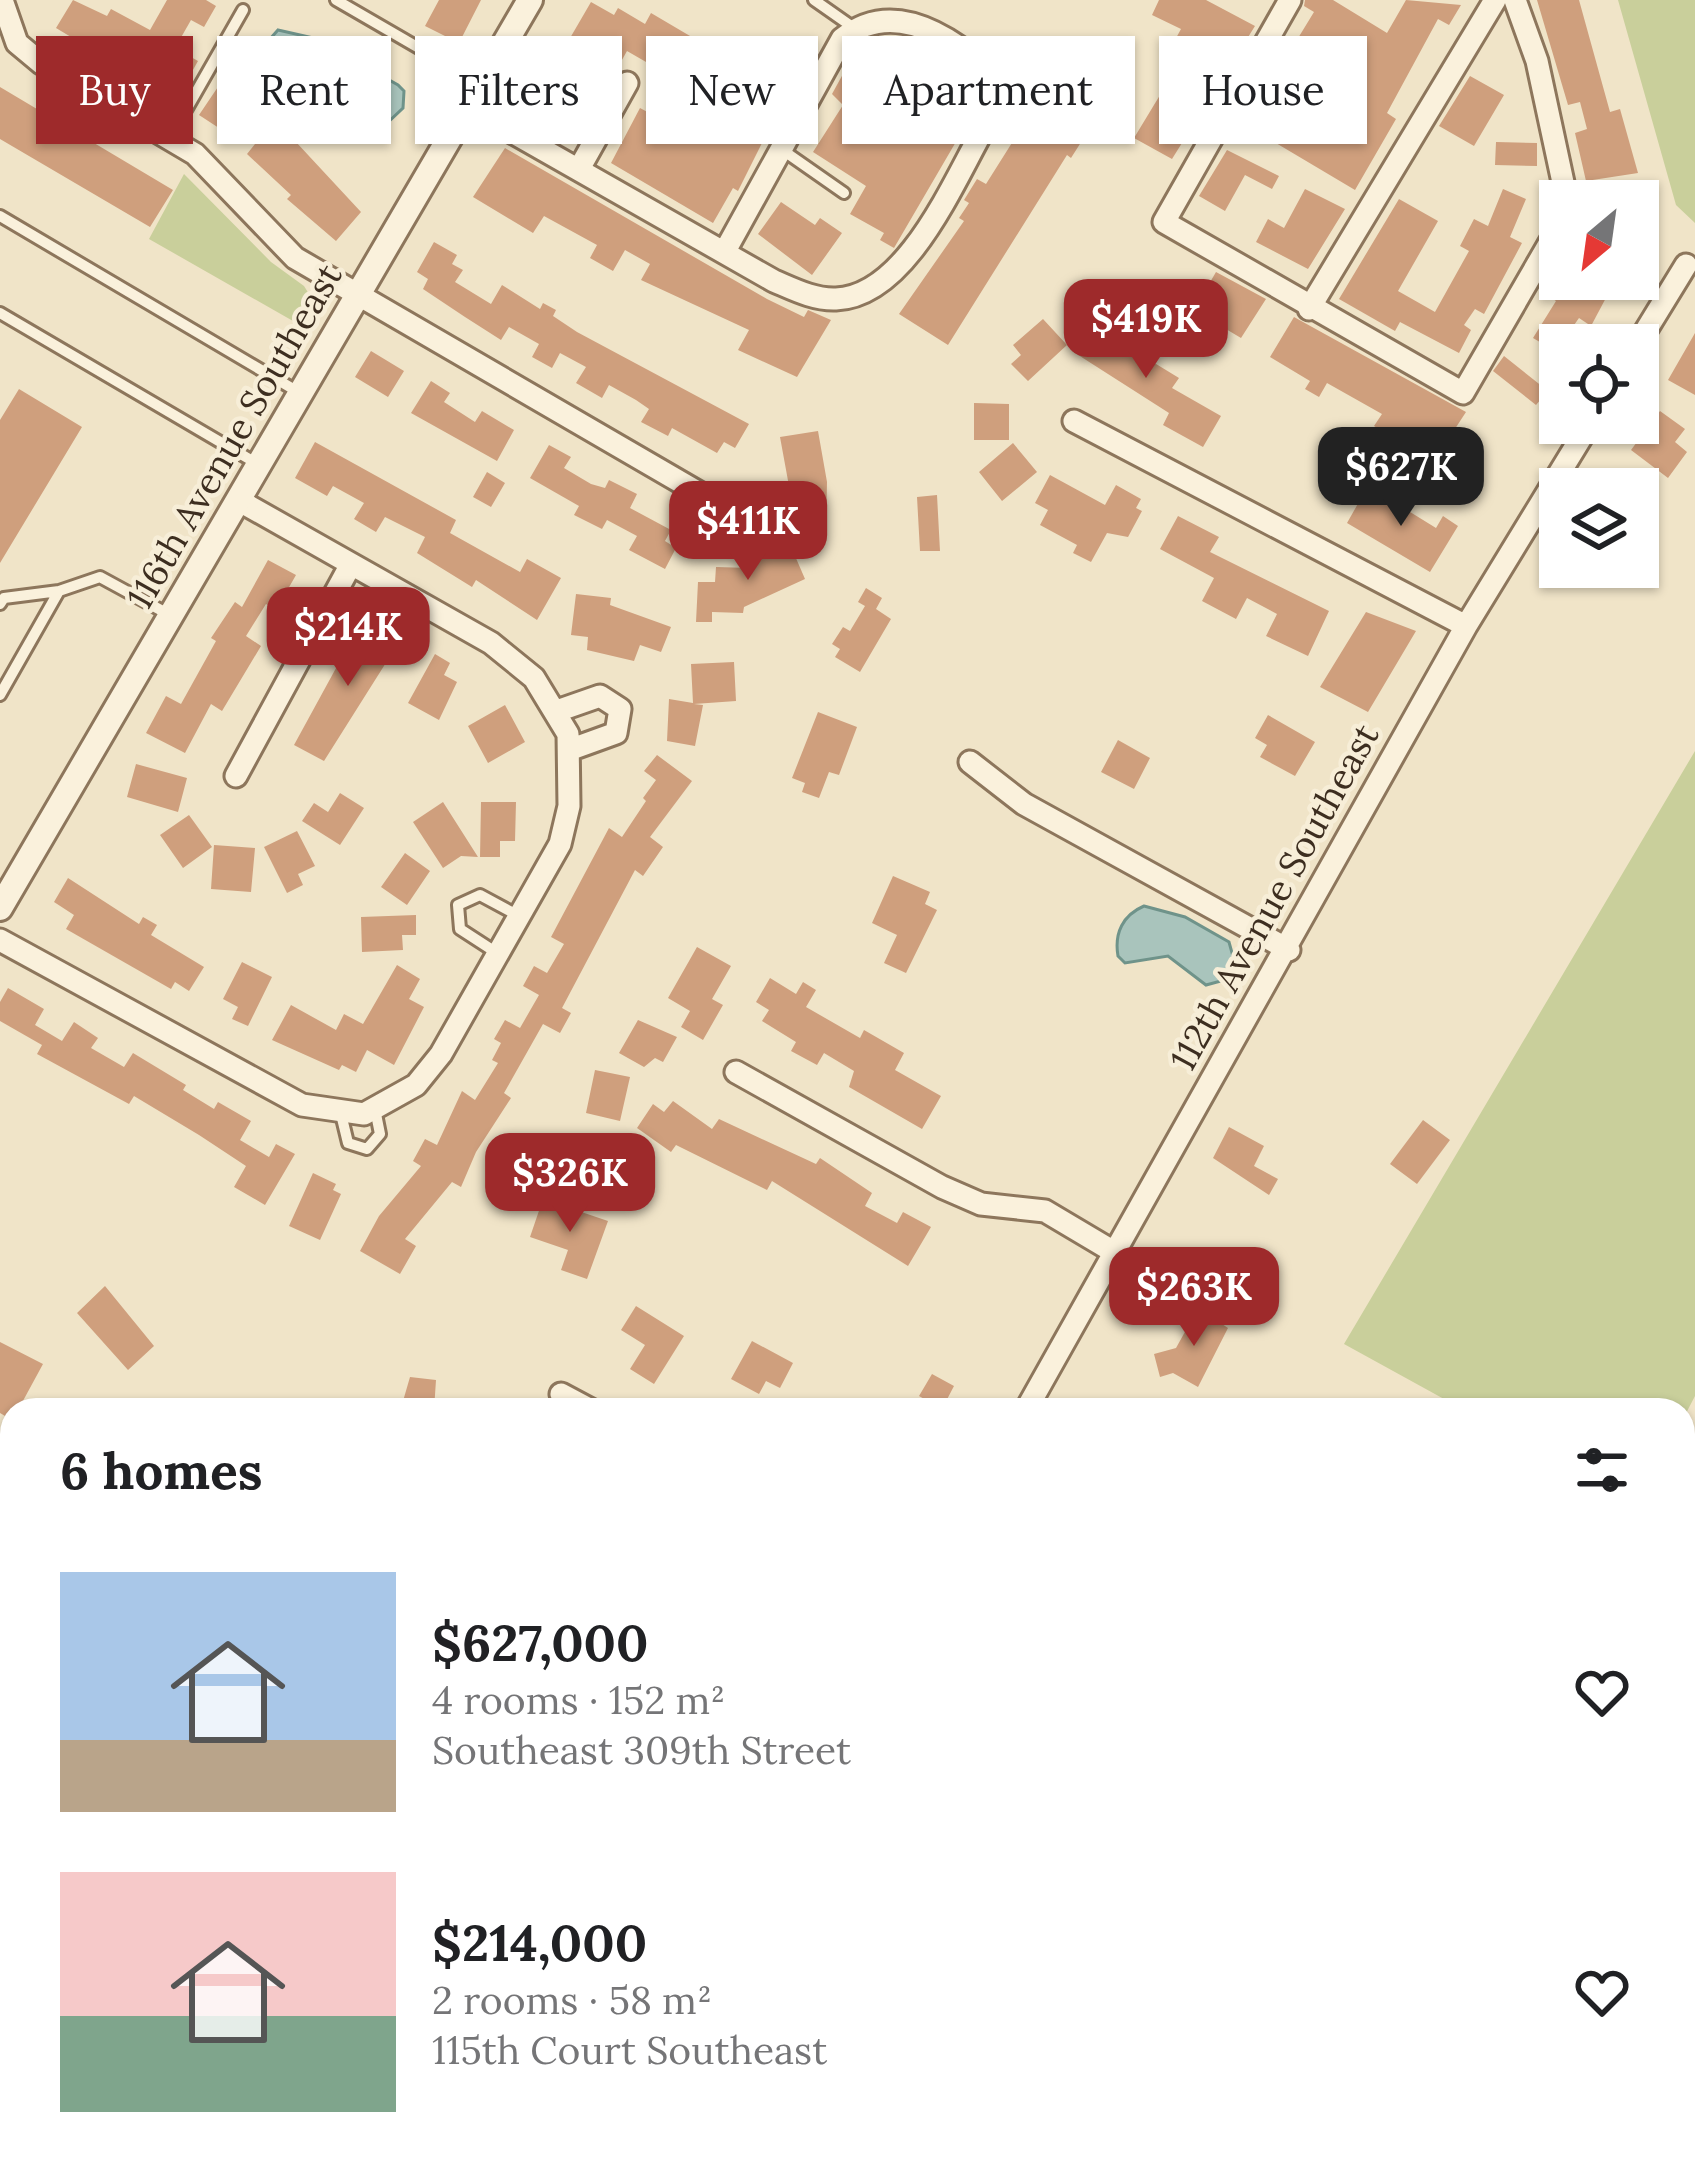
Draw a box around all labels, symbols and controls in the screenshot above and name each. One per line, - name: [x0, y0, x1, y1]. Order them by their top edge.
- chip: Buy: [36, 36, 193, 144]
- chip: Rent: [217, 36, 391, 144]
- chip: Filters: [415, 36, 622, 144]
- chip: New: [646, 36, 818, 144]
- chip: Apartment: [842, 36, 1135, 144]
- chip: House: [1159, 36, 1367, 144]
- north arrow: [1539, 180, 1659, 300]
- map controls: [1539, 180, 1659, 588]
- street label: 116th Avenue Southeast: [116, 255, 352, 617]
- pin: $419K: [1062, 279, 1230, 381]
- text: $419K: [1091, 293, 1201, 343]
- button: locate: [1539, 324, 1659, 444]
- pin: $627K: [1317, 427, 1485, 529]
- text: $627K: [1345, 441, 1457, 491]
- button: layers: [1539, 468, 1659, 588]
- pin: $411K: [664, 481, 832, 583]
- text: $411K: [696, 495, 800, 545]
- pin: $214K: [264, 587, 432, 689]
- text: $214K: [294, 601, 402, 651]
- street label: 112th Avenue Southeast: [1160, 716, 1389, 1078]
- pin: $326K: [486, 1133, 654, 1235]
- text: $326K: [512, 1147, 628, 1197]
- pin: $263K: [1110, 1247, 1278, 1349]
- text: $263K: [1136, 1261, 1252, 1311]
- icon: filters: [1569, 1437, 1635, 1503]
- text: 6 homes: [60, 1438, 262, 1503]
- text: $627,000: [432, 1610, 649, 1675]
- icon: home: [156, 1620, 300, 1764]
- icon: heart: [1569, 1659, 1635, 1725]
- text: 4 rooms · 152 m²: [432, 1675, 725, 1725]
- text: Southeast 309th Street: [432, 1725, 851, 1775]
- text: $214,000: [432, 1910, 647, 1975]
- icon: home: [156, 1920, 300, 2064]
- icon: heart: [1569, 1959, 1635, 2025]
- text: 2 rooms · 58 m²: [432, 1975, 712, 2025]
- text: 115th Court Southeast: [432, 2025, 827, 2075]

